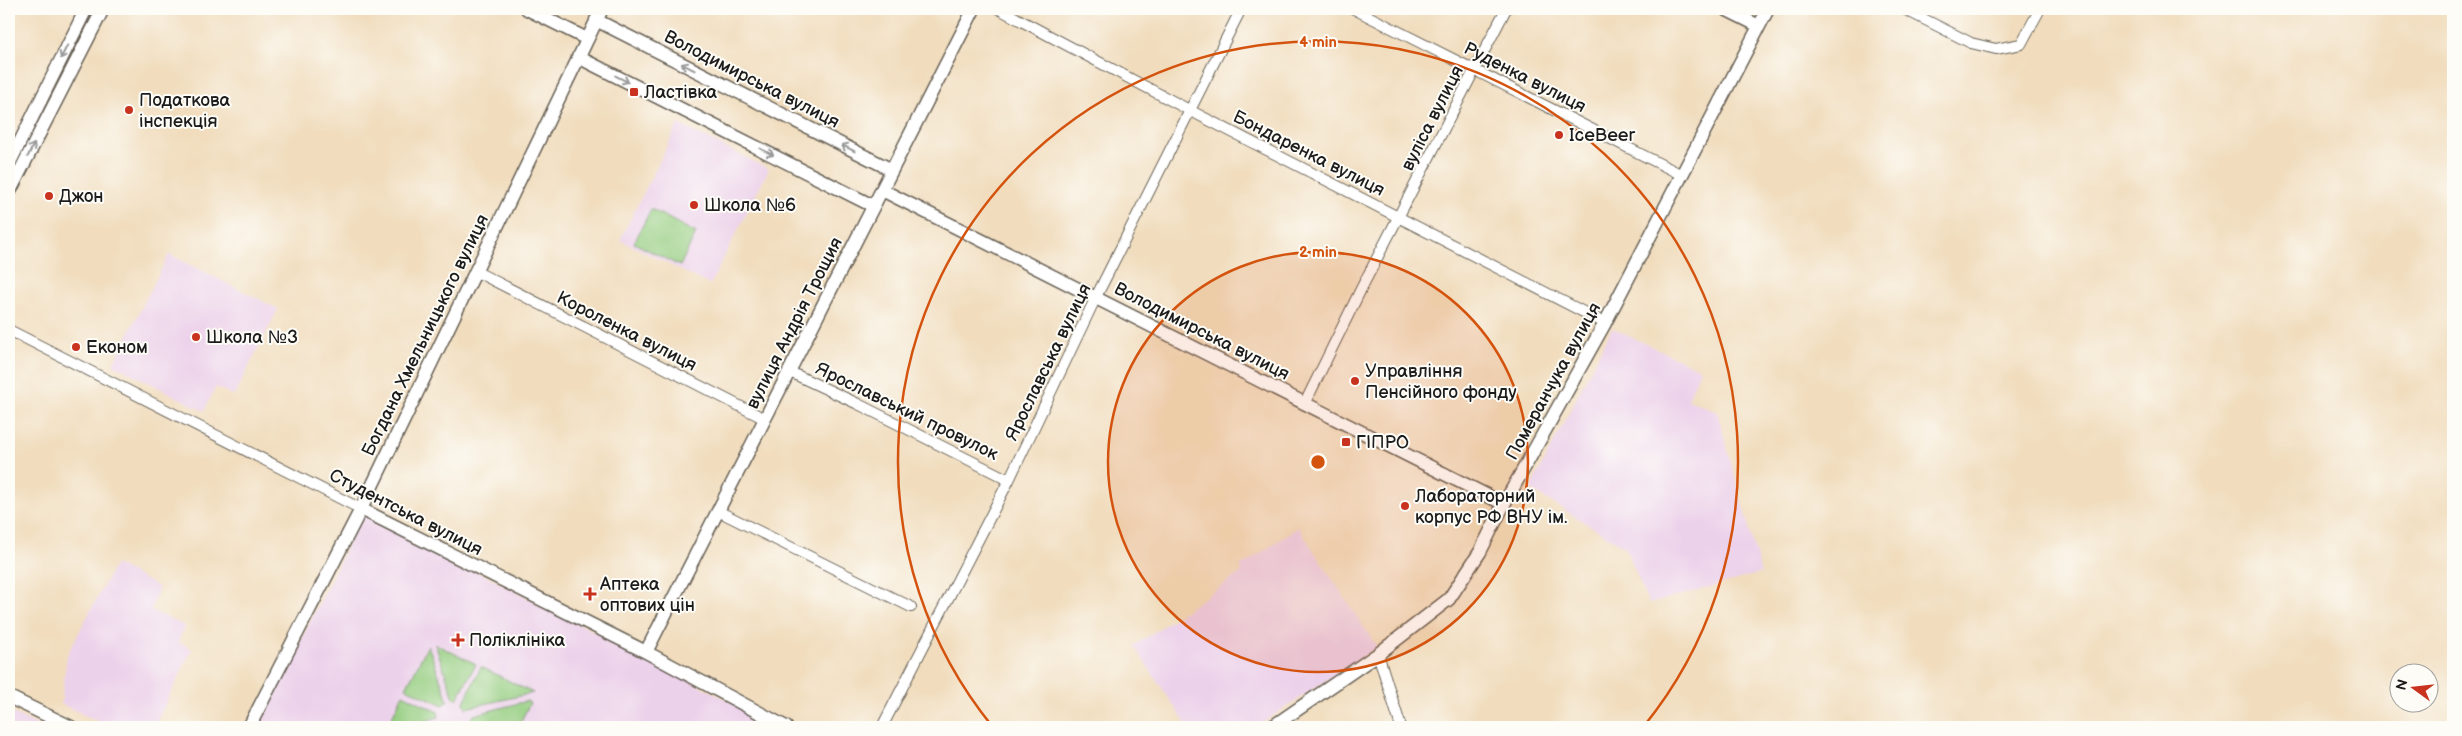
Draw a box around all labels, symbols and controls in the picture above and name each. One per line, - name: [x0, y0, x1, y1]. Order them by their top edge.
- street label: Володимирська вулиця: [661, 26, 843, 133]
- text: 4 min: [1299, 33, 1337, 52]
- street label: Руденка вулиця: [1460, 38, 1589, 117]
- one-way arrow: [59, 44, 68, 59]
- one-way arrow: [681, 62, 696, 71]
- street label: вуліса вулиця: [1397, 62, 1468, 174]
- one-way arrow: [614, 74, 629, 84]
- place label: Ластівка: [643, 82, 717, 103]
- marker: Ластівка: [628, 86, 640, 98]
- place label: Податкова інспекція: [139, 90, 230, 132]
- marker: Податкова інспекція: [123, 104, 135, 116]
- street label: Бондаренка вулиця: [1229, 106, 1388, 201]
- place label: IceBeer: [1569, 125, 1636, 146]
- marker: IceBeer: [1553, 129, 1565, 141]
- one-way arrow: [26, 142, 36, 157]
- one-way arrow: [841, 143, 856, 153]
- one-way arrow: [759, 148, 774, 157]
- place label: Джон: [59, 186, 104, 207]
- marker: Джон: [43, 190, 55, 202]
- place label: Школа №6: [704, 195, 796, 216]
- marker: Школа №6: [688, 199, 700, 211]
- street label: Богдана Хмельницького вулиця: [358, 211, 493, 459]
- street label: вулиця Андрія Трощия: [742, 234, 847, 413]
- text: 2 min: [1299, 243, 1337, 262]
- street label: Володимирська вулиця: [1111, 278, 1293, 385]
- street label: Ярославська вулиця: [1001, 280, 1096, 444]
- street label: Короленка вулиця: [553, 287, 700, 376]
- street label: Померанчука вулиця: [1501, 299, 1605, 464]
- place label: Школа №3: [206, 327, 298, 348]
- marker: Школа №3: [190, 331, 202, 343]
- place label: Економ: [86, 337, 148, 358]
- marker: Економ: [70, 341, 82, 353]
- street label: Ярославський провулок: [812, 358, 1002, 465]
- place label: Управління Пенсійного фонду: [1365, 361, 1517, 403]
- marker: Управління Пенсійного фонду: [1349, 375, 1361, 387]
- place label: ГІПРО: [1356, 432, 1409, 453]
- marker: ГІПРО: [1340, 436, 1352, 448]
- centre of rings: [1309, 453, 1327, 471]
- street label: Студентська вулиця: [326, 465, 486, 560]
- place label: Лабораторний корпус РФ ВНУ ім.: [1414, 486, 1568, 528]
- marker: Лабораторний корпус РФ ВНУ ім.: [1399, 500, 1411, 512]
- place label: Аптека оптових цін: [599, 574, 695, 616]
- marker: Аптека оптових цін: [584, 588, 596, 600]
- place label: Поліклініка: [469, 630, 565, 651]
- marker: Поліклініка: [451, 633, 465, 647]
- north arrow: [2390, 664, 2440, 714]
- text: N: [2392, 677, 2411, 692]

